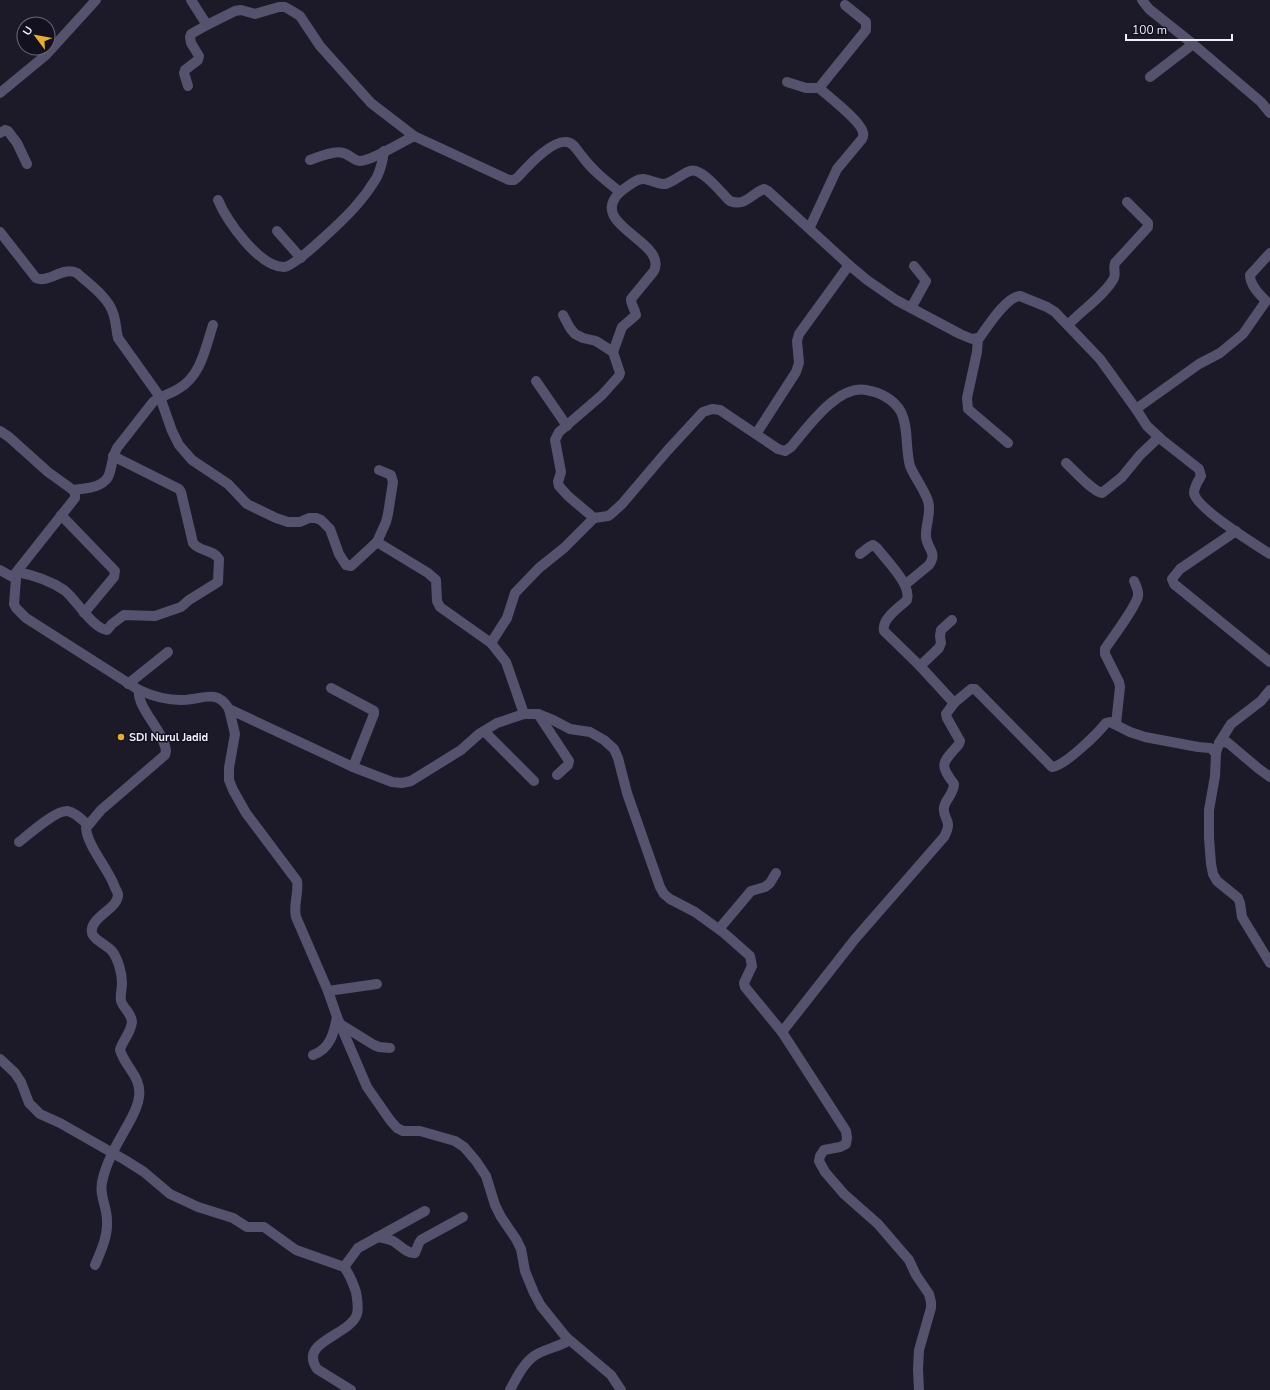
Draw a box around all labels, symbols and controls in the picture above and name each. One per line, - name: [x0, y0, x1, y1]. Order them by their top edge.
- north arrow: [16, 16, 56, 56]
- scale bar: [1126, 16, 1232, 42]
- text: 100 m: [1132, 22, 1167, 38]
- text: U: [19, 24, 36, 38]
- place label: SDI Nurul Jadid: [129, 730, 208, 745]
- marker: SDI Nurul Jadid: [116, 732, 126, 742]

